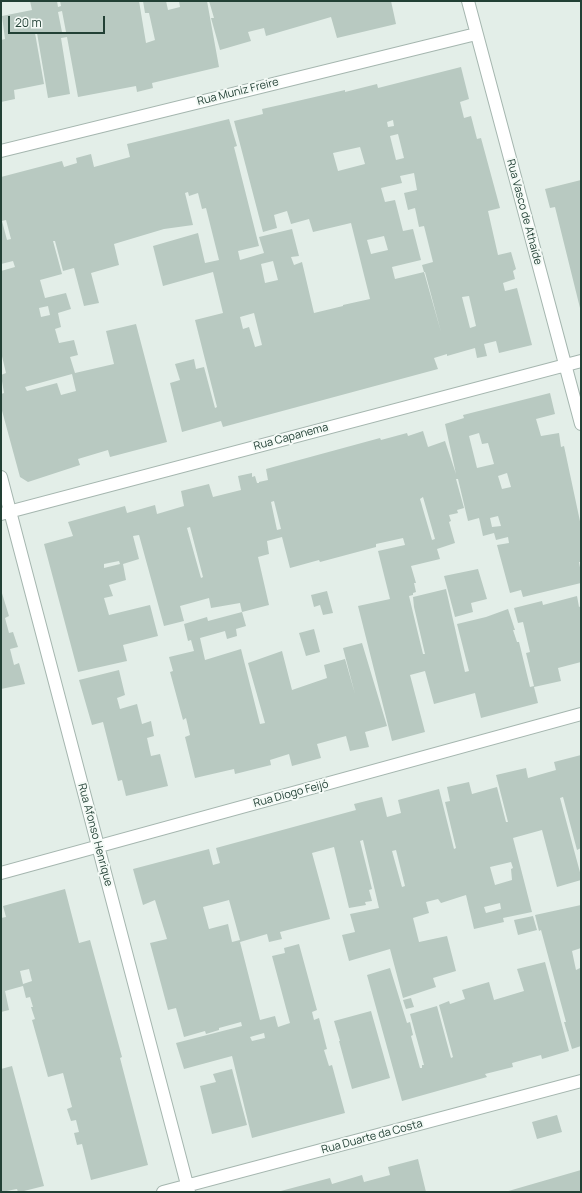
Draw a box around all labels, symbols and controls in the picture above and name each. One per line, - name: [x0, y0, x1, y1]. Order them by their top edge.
- scale bar: [10, 8, 107, 34]
- text: 20 m: [15, 14, 42, 31]
- street label: Rua Muniz Freire: [196, 76, 280, 108]
- street label: Rua Vasco de Athaíde: [504, 158, 544, 266]
- street label: Rua Capanema: [252, 421, 330, 453]
- street label: Rua Diogo Feijó: [252, 778, 330, 810]
- street label: Rua Afonso Henrique: [75, 782, 115, 888]
- street label: Rua Duarte da Costa: [320, 1117, 424, 1157]

